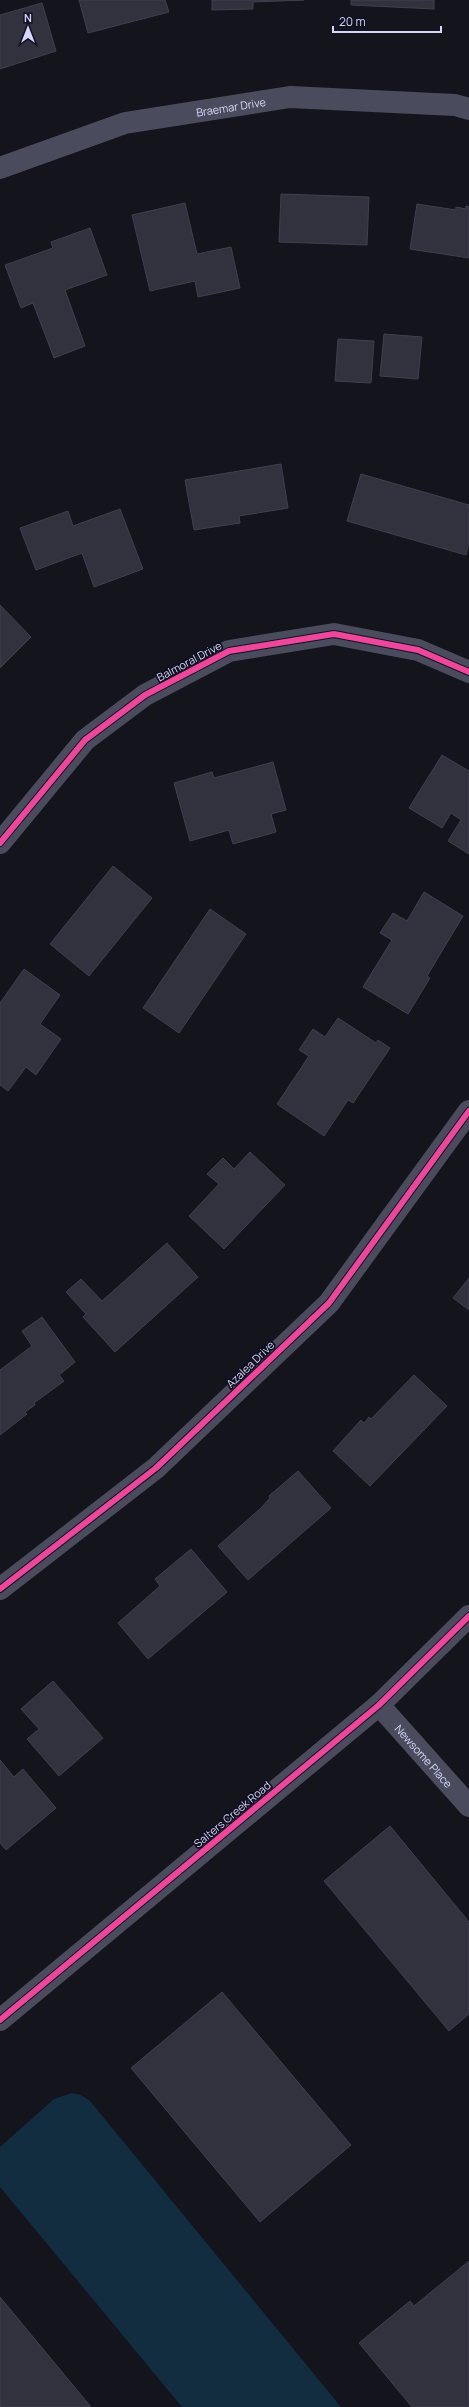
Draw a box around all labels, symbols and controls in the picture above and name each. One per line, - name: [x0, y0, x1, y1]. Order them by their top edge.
- north arrow: [8, 8, 48, 48]
- scale bar: [333, 8, 441, 34]
- text: N: [24, 10, 32, 25]
- text: 20 m: [339, 13, 366, 30]
- street label: Braemar Drive: [195, 93, 267, 119]
- street label: Balmoral Drive: [154, 637, 225, 684]
- street label: Azalea Drive: [223, 1337, 278, 1391]
- street label: Newsome Place: [392, 1721, 457, 1791]
- street label: Salters Creek Road: [190, 1777, 274, 1851]

